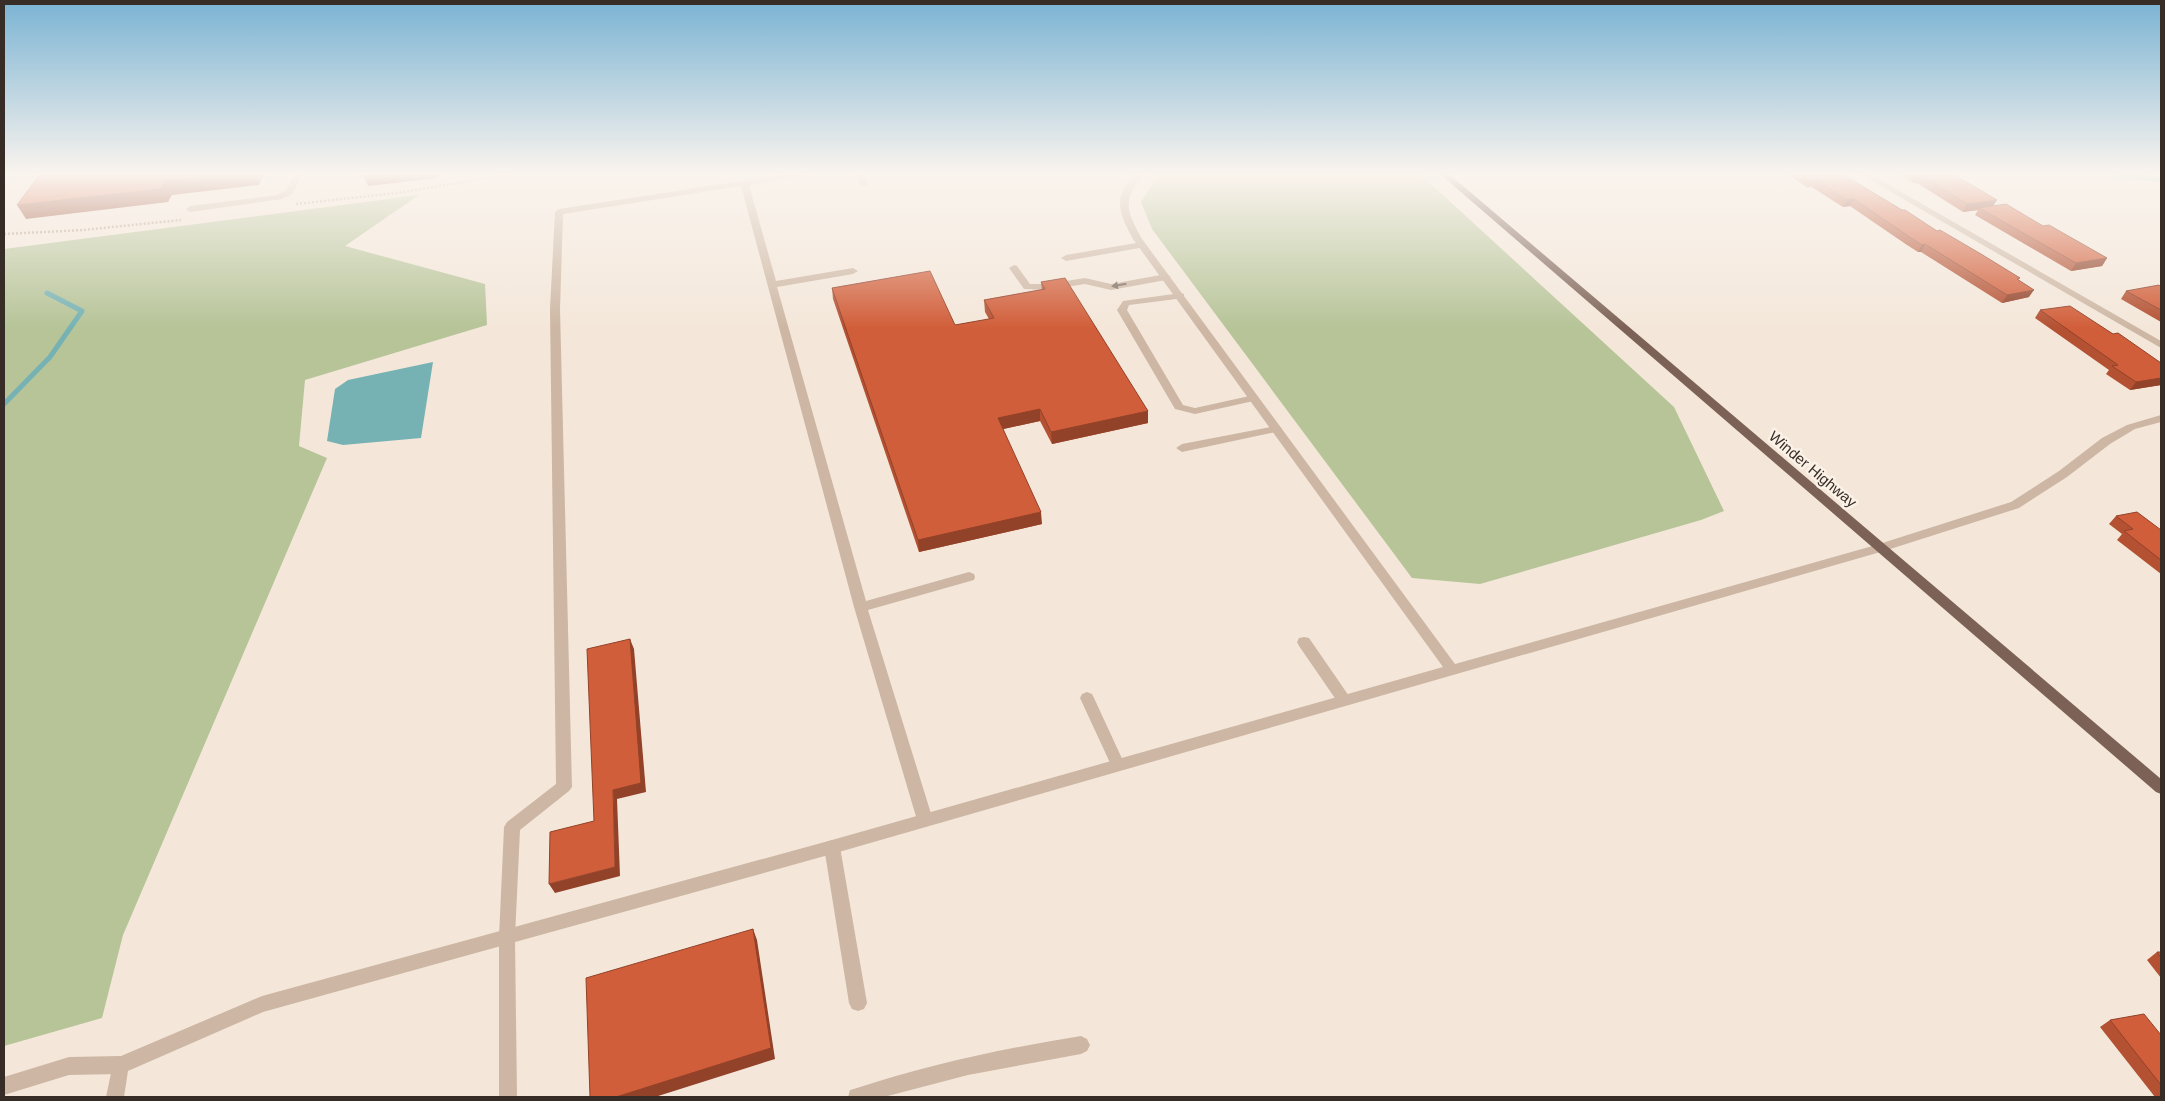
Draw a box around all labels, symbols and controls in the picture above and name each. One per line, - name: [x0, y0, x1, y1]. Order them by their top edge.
- one-way arrow: [1110, 282, 1126, 290]
- street label: Winder Highway: [1766, 427, 1861, 511]

